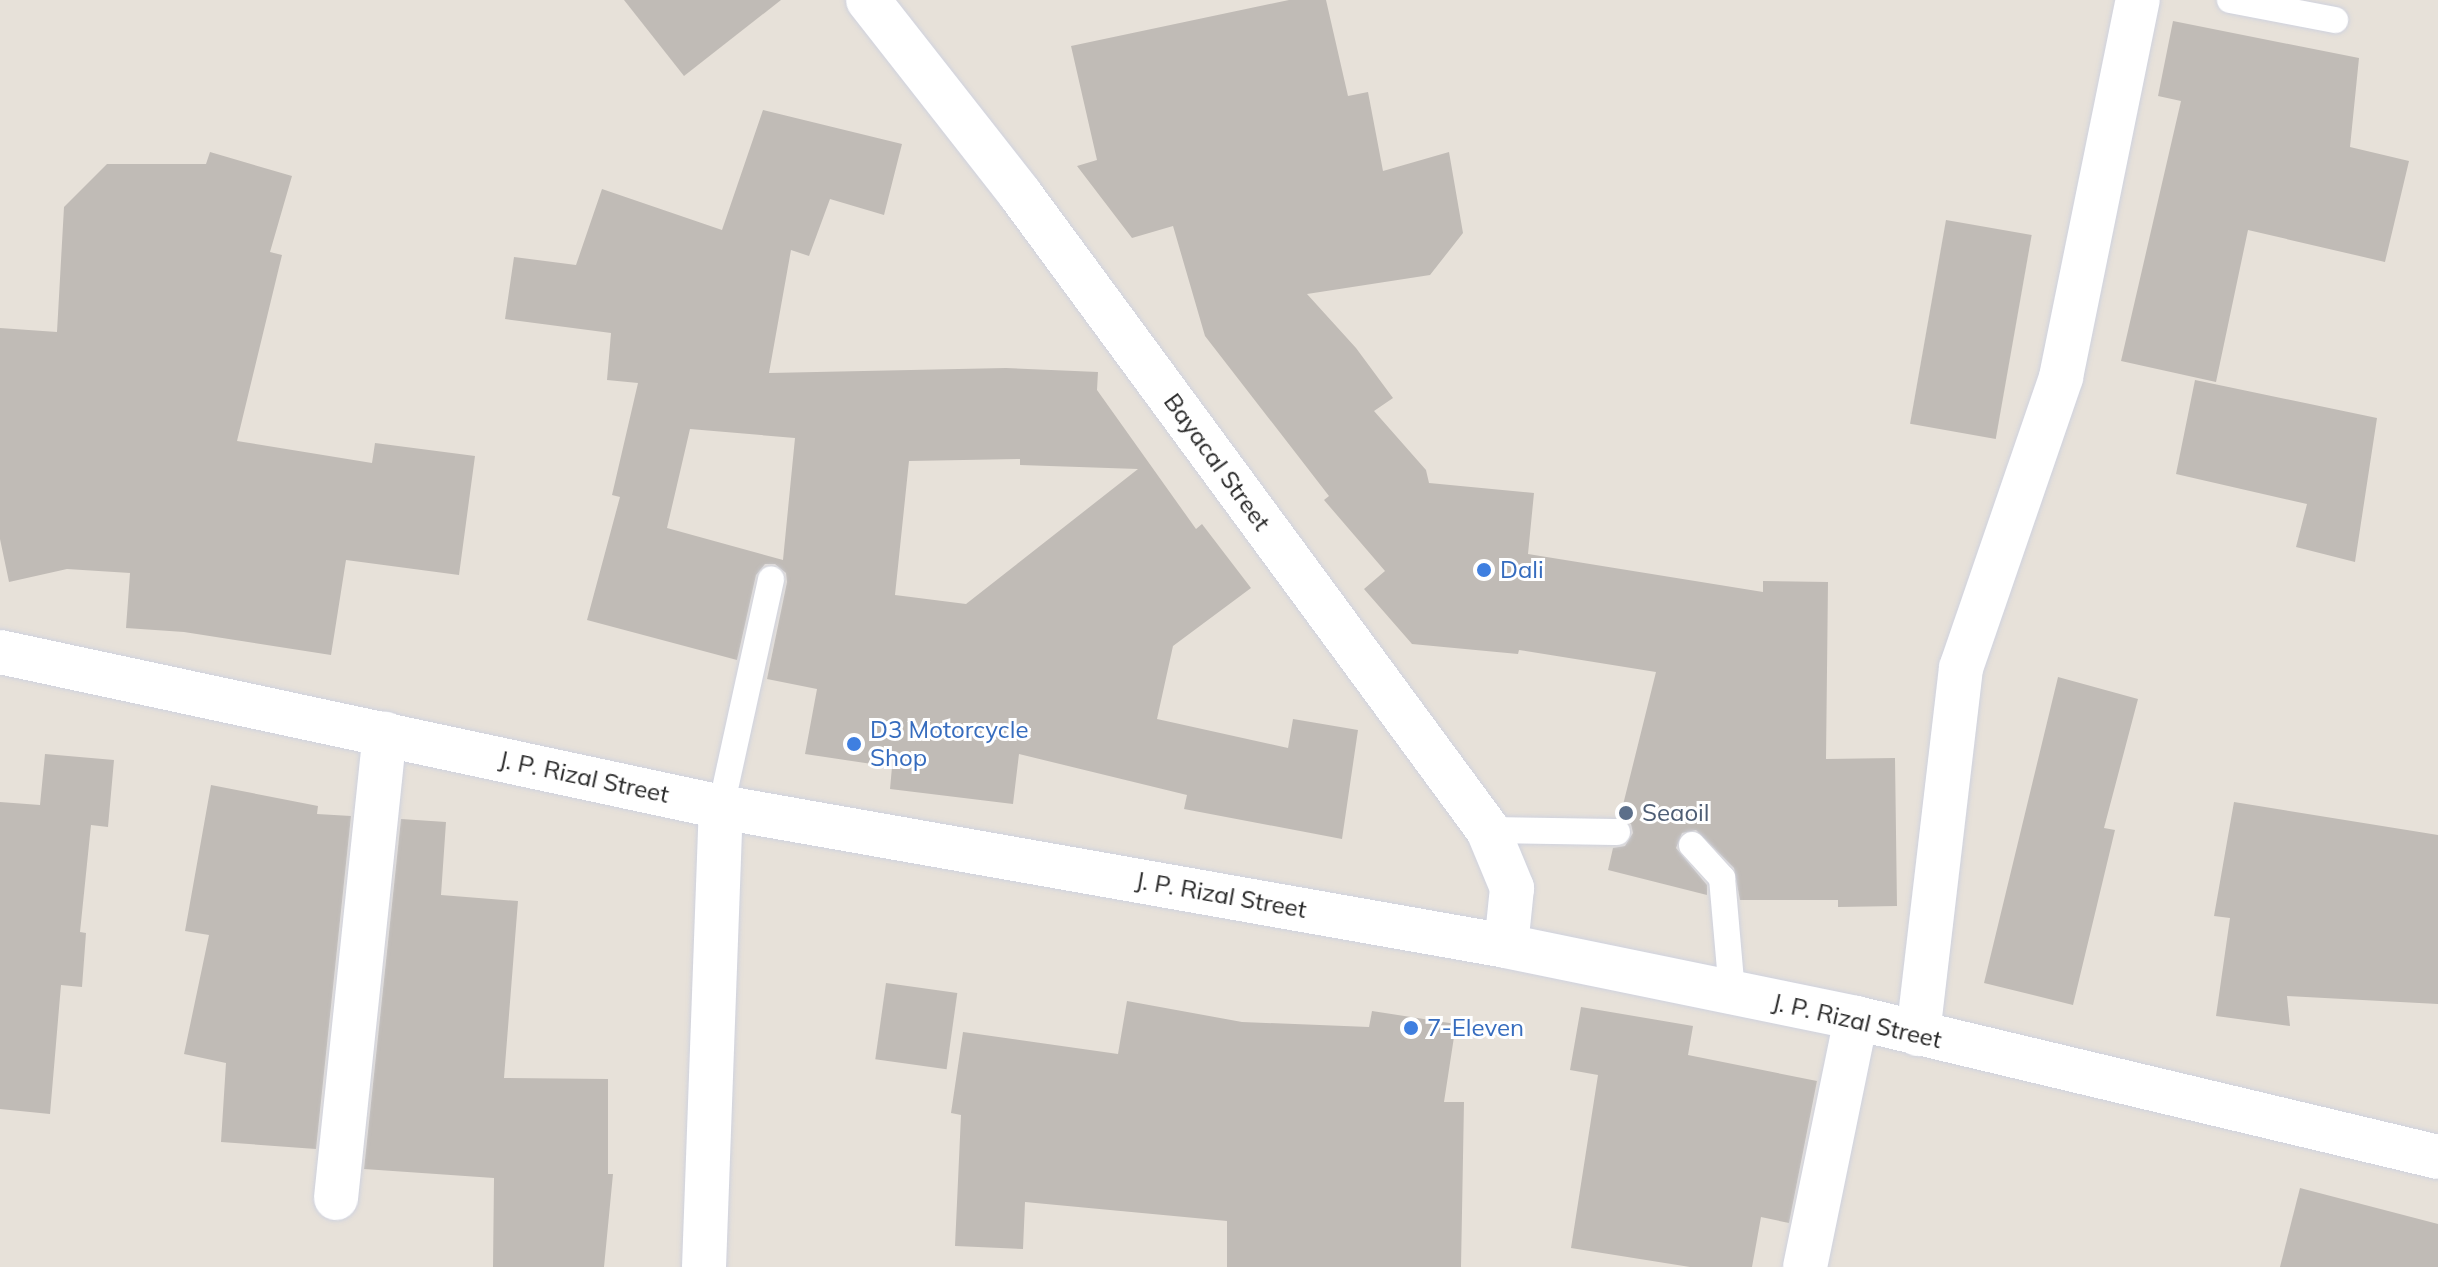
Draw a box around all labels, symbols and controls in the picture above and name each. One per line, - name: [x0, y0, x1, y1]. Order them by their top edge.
- street label: Bayacal Street: [1158, 388, 1276, 536]
- place label: Dali: [1500, 556, 1544, 584]
- marker: Dali: [1475, 561, 1493, 579]
- place label: D3 Motorcycle Shop: [870, 716, 1028, 772]
- marker: D3 Motorcycle Shop: [845, 735, 863, 753]
- street label: J. P. Rizal Street: [496, 745, 672, 809]
- place label: Seaoil: [1642, 799, 1710, 827]
- marker: Seaoil: [1617, 804, 1635, 822]
- street label: J. P. Rizal Street: [1133, 866, 1309, 924]
- street label: J. P. Rizal Street: [1770, 988, 1944, 1054]
- place label: 7-Eleven: [1427, 1014, 1524, 1042]
- marker: 7-Eleven: [1402, 1019, 1420, 1037]

